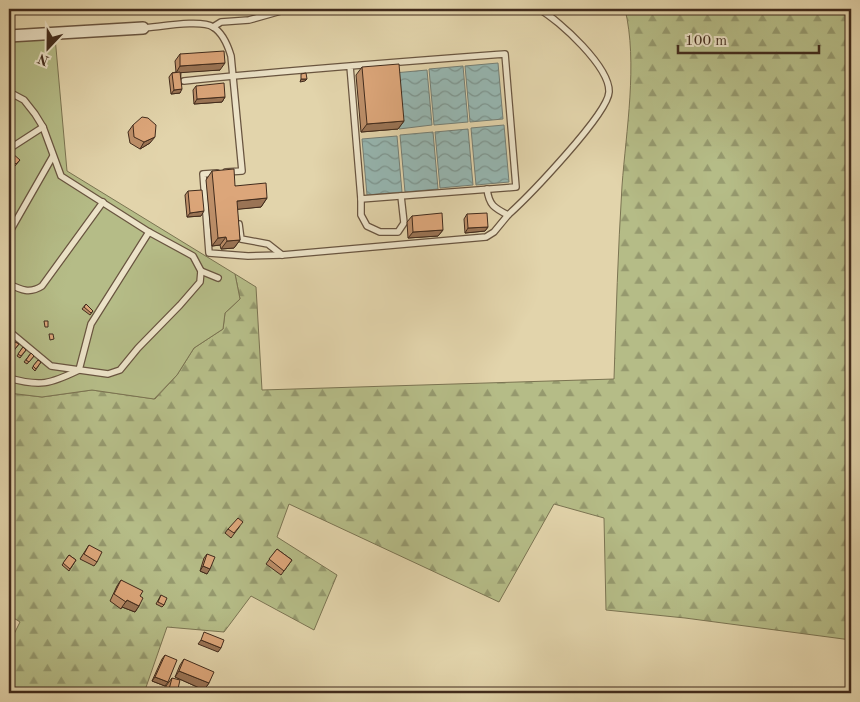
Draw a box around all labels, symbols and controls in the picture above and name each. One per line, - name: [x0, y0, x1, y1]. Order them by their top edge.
- north arrow: [22, 22, 72, 72]
- scale bar: [678, 22, 819, 54]
- text: 100 m: [685, 34, 727, 49]
- text: N: [36, 51, 51, 68]

